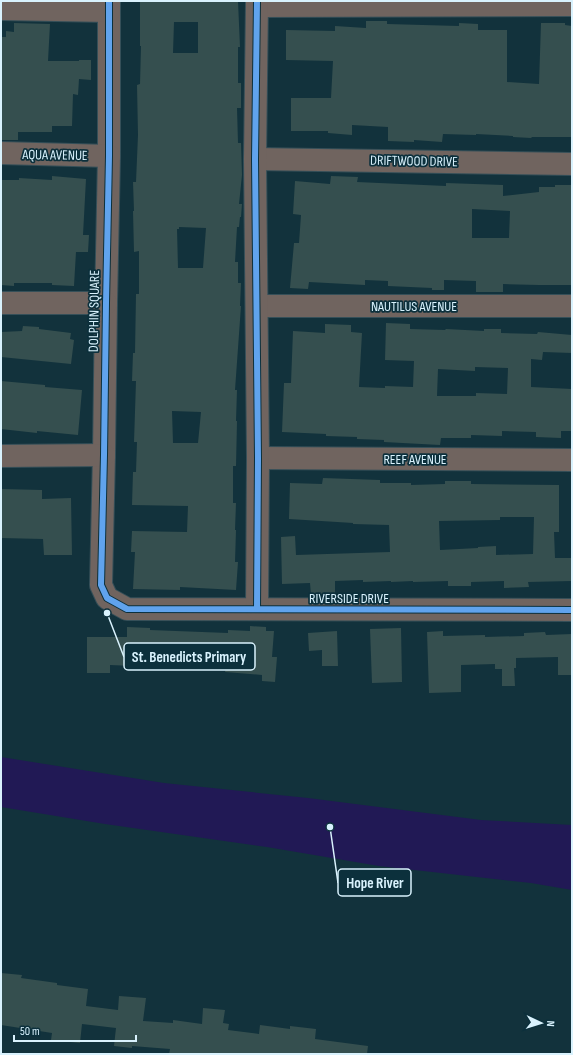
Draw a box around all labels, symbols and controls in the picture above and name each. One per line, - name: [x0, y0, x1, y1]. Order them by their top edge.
- street label: AQUA AVENUE: [21, 146, 88, 164]
- street label: DRIFTWOOD DRIVE: [370, 152, 458, 170]
- street label: DOLPHIN SQUARE: [85, 270, 103, 352]
- street label: NAUTILUS AVENUE: [371, 298, 457, 315]
- street label: REEF AVENUE: [383, 451, 447, 468]
- street label: RIVERSIDE DRIVE: [309, 590, 389, 607]
- callout: St. Benedicts Primary: [124, 643, 255, 670]
- text: St. Benedicts Primary: [132, 648, 247, 667]
- callout: Hope River: [338, 869, 411, 896]
- text: Hope River: [346, 874, 404, 893]
- north arrow: [521, 1003, 561, 1043]
- scale bar: [14, 1017, 136, 1043]
- text: N: [544, 1020, 557, 1027]
- text: 50 m: [20, 1024, 40, 1039]

